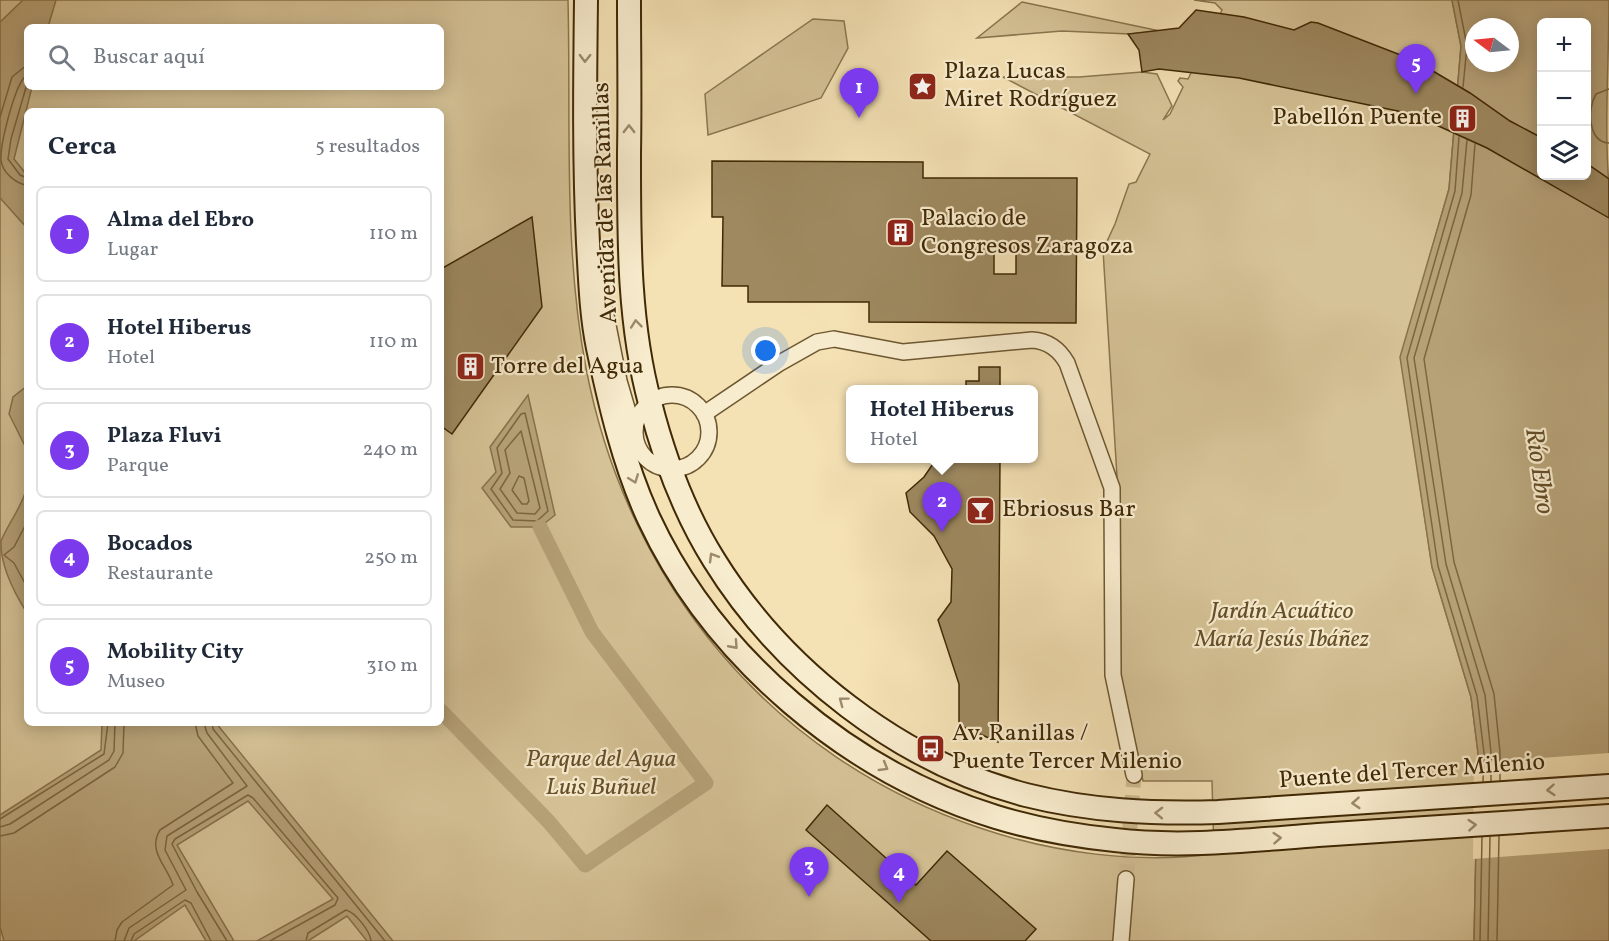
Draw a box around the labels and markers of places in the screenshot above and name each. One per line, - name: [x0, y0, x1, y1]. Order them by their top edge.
- pin: 5: [1396, 44, 1436, 94]
- place label: Plaza Lucas Miret Rodríguez: [944, 55, 1117, 117]
- pin: 1: [840, 68, 878, 118]
- place icon: Plaza Lucas Miret Rodríguez: [907, 70, 939, 102]
- place label: Pabellón Puente: [1273, 101, 1442, 135]
- building icon: Pabellón Puente: [1447, 102, 1479, 134]
- place label: Palacio de Congresos Zaragoza: [921, 202, 1134, 264]
- building icon: Palacio de Congresos Zaragoza: [884, 217, 916, 249]
- place label: Torre del Agua: [491, 350, 644, 384]
- building icon: Torre del Agua: [454, 351, 486, 383]
- pin: 2: [922, 482, 962, 532]
- place label: Ebriosus Bar: [1002, 493, 1135, 527]
- bar icon: Ebriosus Bar: [965, 494, 997, 526]
- place label: Av. Ranillas / Puente Tercer Milenio: [952, 717, 1182, 779]
- bus stop icon: Av. Ranillas / Puente Tercer Milenio: [915, 732, 947, 764]
- pin: 3: [790, 848, 828, 897]
- pin: 4: [880, 854, 918, 903]

